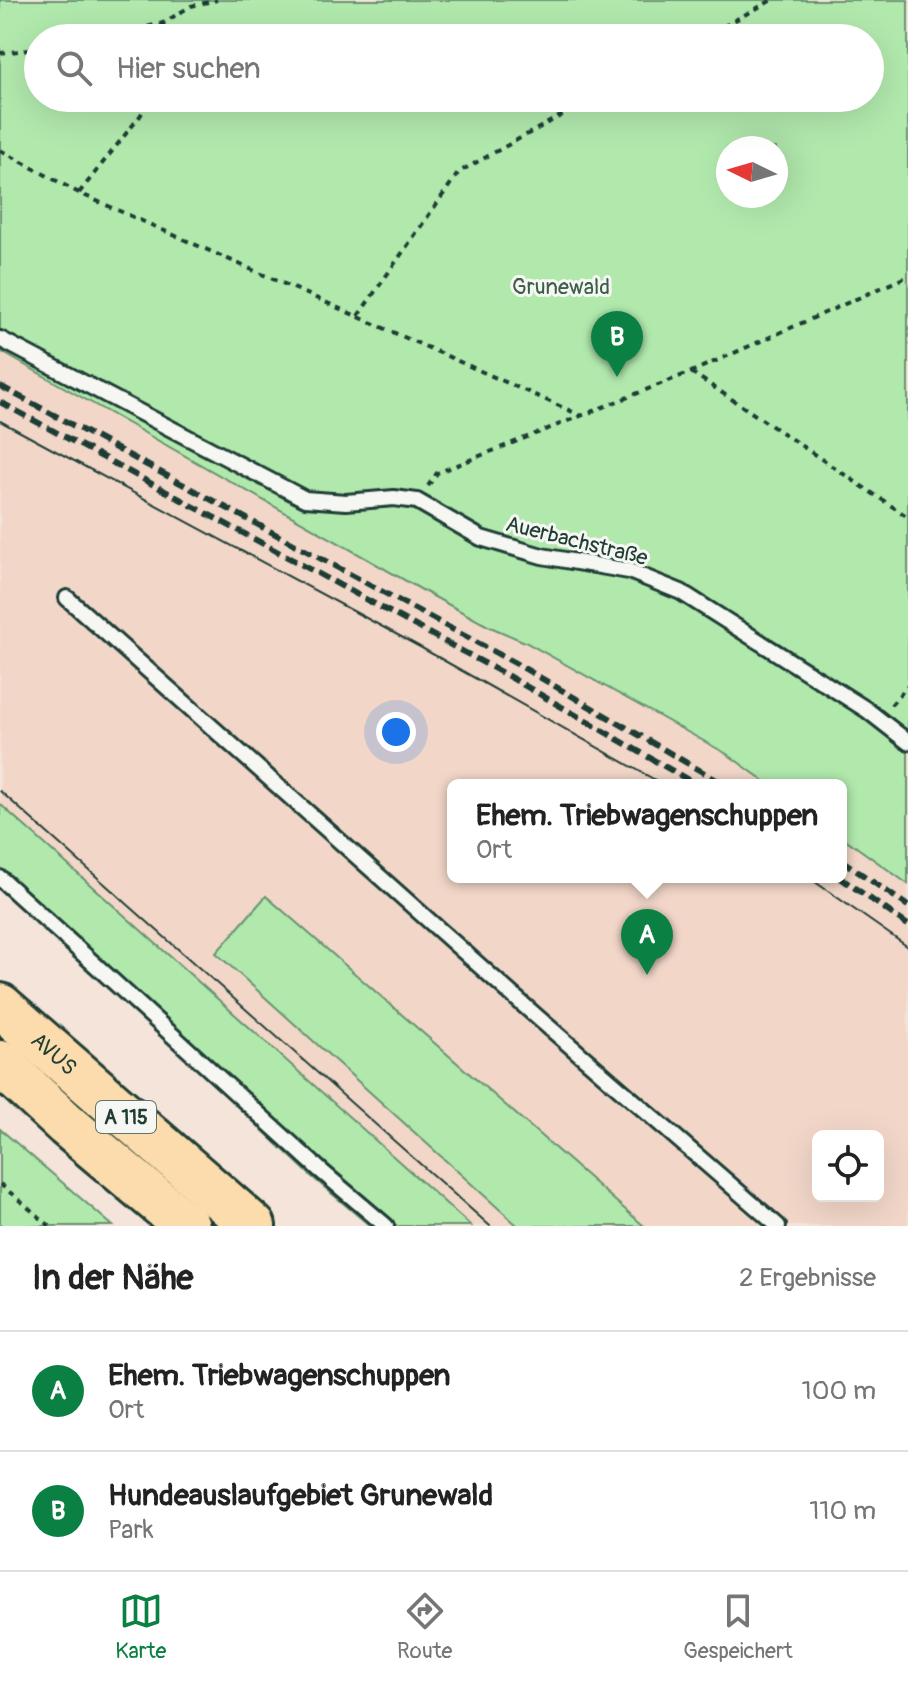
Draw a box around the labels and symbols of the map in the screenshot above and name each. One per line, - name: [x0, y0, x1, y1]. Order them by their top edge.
- north arrow: [716, 136, 788, 208]
- park label: Grunewald: [512, 273, 610, 301]
- pin: B: [591, 311, 643, 377]
- street label: Auerbachstraße: [503, 510, 651, 572]
- your location: [376, 712, 416, 752]
- pin: A: [621, 909, 673, 975]
- street label: AVUS: [25, 1026, 82, 1082]
- road number: A 115: [96, 1101, 156, 1133]

